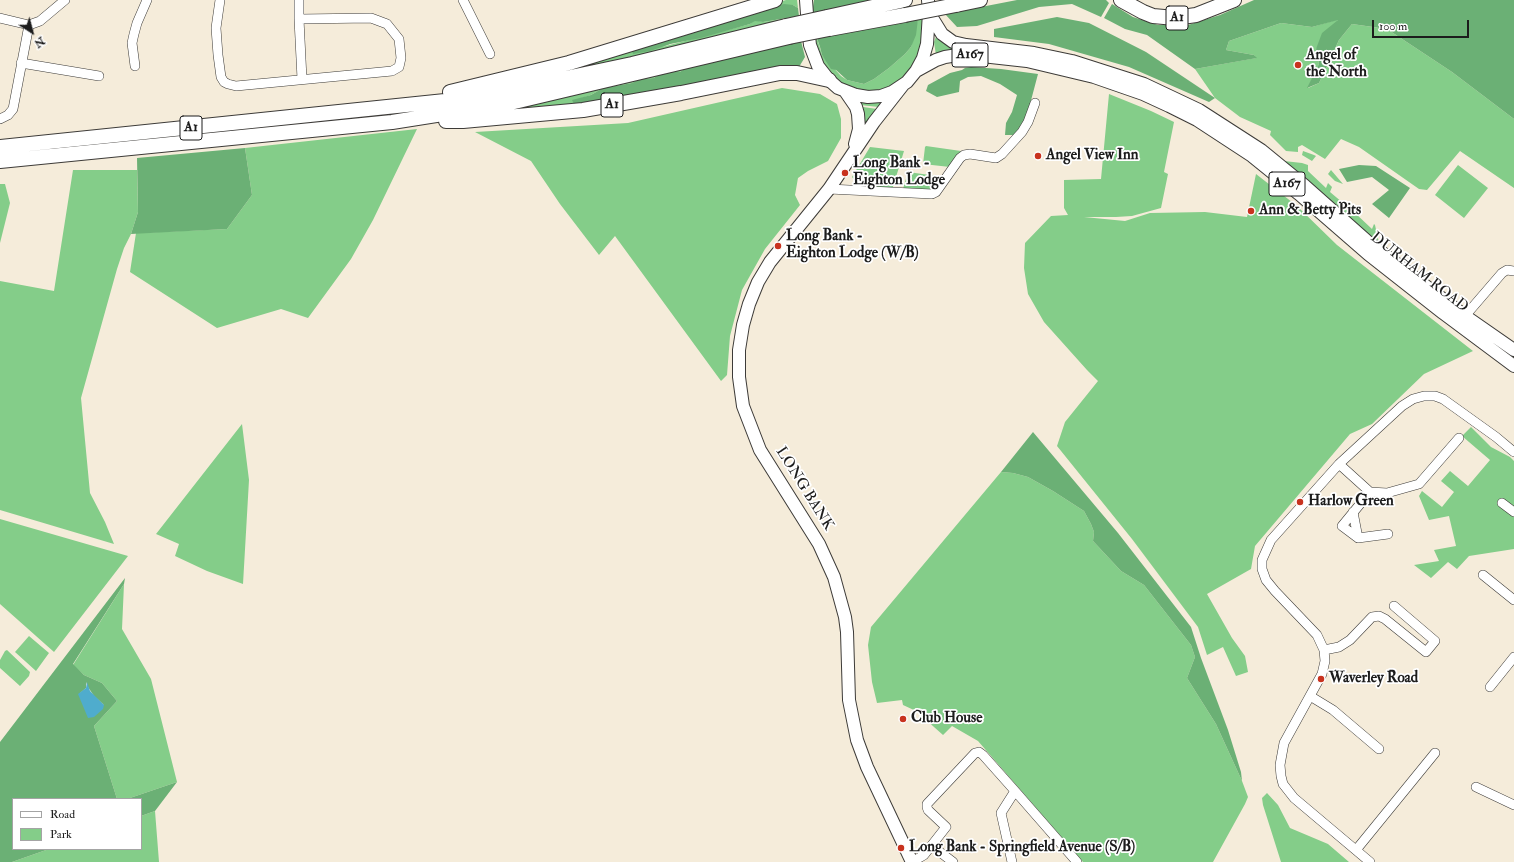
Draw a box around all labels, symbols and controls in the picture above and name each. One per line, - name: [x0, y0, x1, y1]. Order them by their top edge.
- road number: A1: [1166, 6, 1188, 30]
- north arrow: [12, 12, 52, 52]
- scale bar: [1374, 12, 1471, 38]
- text: 100 m: [1379, 19, 1407, 34]
- text: N: [32, 34, 47, 50]
- road number: A167: [952, 43, 988, 67]
- place label: Angel of the North: [1306, 47, 1367, 82]
- marker: Angel of the North: [1293, 60, 1303, 70]
- road number: A1: [601, 93, 623, 117]
- road number: A1: [180, 116, 202, 140]
- place label: Angel View Inn: [1046, 147, 1139, 165]
- marker: Angel View Inn: [1033, 151, 1043, 161]
- place label: Long Bank - Eighton Lodge: [853, 155, 945, 190]
- marker: Long Bank - Eighton Lodge: [840, 168, 850, 178]
- road number: A167: [1269, 172, 1305, 196]
- place label: Ann & Betty Pits: [1259, 202, 1361, 220]
- marker: Ann & Betty Pits: [1246, 206, 1256, 216]
- place label: Long Bank - Eighton Lodge (W/B): [786, 228, 919, 263]
- street label: DURHAM ROAD: [1367, 229, 1471, 317]
- marker: Long Bank - Eighton Lodge (W/B): [773, 241, 783, 251]
- street label: LONG BANK: [771, 444, 837, 534]
- place label: Harlow Green: [1308, 493, 1394, 511]
- marker: Harlow Green: [1295, 497, 1305, 507]
- place label: Waverley Road: [1329, 670, 1418, 688]
- marker: Waverley Road: [1316, 674, 1326, 684]
- place label: Club House: [911, 710, 982, 728]
- marker: Club House: [898, 714, 908, 724]
- legend: [12, 798, 142, 850]
- text: Road: [50, 807, 75, 822]
- text: Park: [50, 827, 72, 842]
- place label: Long Bank - Springfield Avenue (S/B): [909, 839, 1135, 857]
- marker: Long Bank - Springfield Avenue (S/B): [896, 843, 906, 853]

